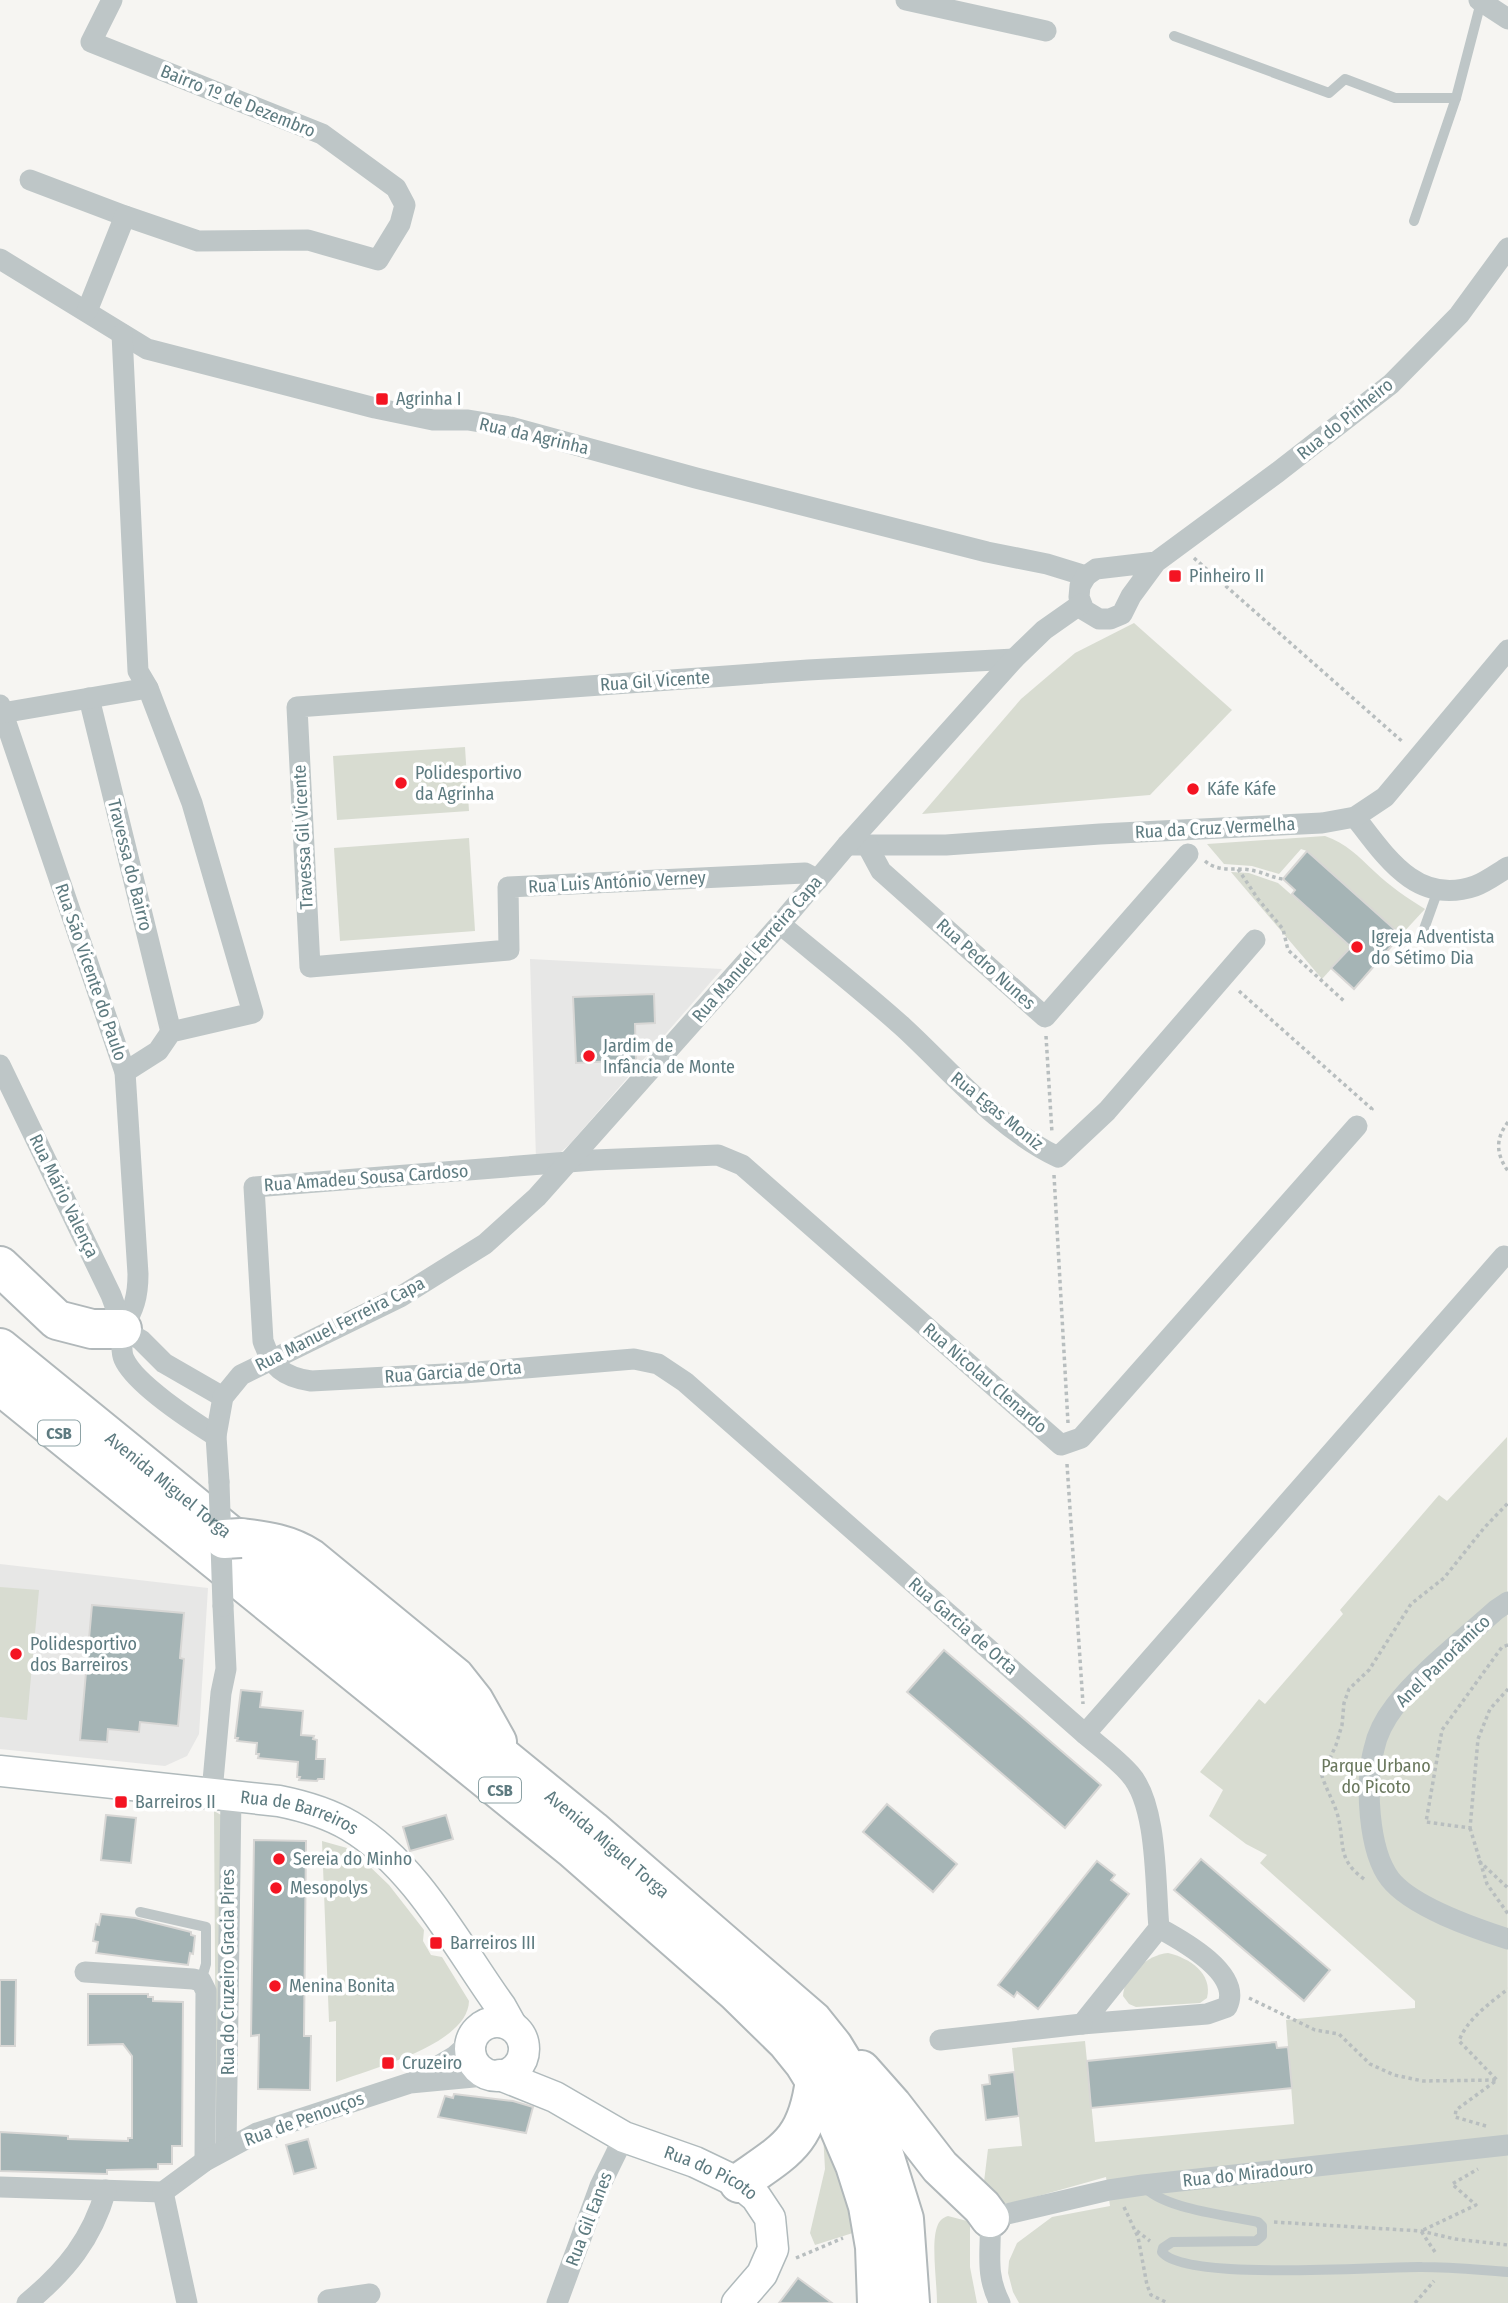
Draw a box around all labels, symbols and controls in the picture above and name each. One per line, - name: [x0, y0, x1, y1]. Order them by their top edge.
- street label: Bairro 1º de Dezembro: [157, 60, 319, 142]
- street label: Rua do Pinheiro: [1293, 374, 1397, 464]
- place label: Agrinha I: [396, 388, 461, 410]
- marker: Agrinha I: [374, 391, 390, 407]
- street label: Rua da Agrinha: [477, 413, 591, 459]
- place label: Pinheiro II: [1189, 565, 1264, 587]
- marker: Pinheiro II: [1167, 568, 1183, 584]
- street label: Rua Gil Vicente: [599, 666, 711, 696]
- place label: Polidesportivo da Agrinha: [415, 762, 522, 805]
- street label: Travessa Gil Vicente: [288, 764, 318, 910]
- marker: Polidesportivo da Agrinha: [393, 775, 409, 791]
- place label: Káfe Káfe: [1207, 778, 1276, 800]
- marker: Káfe Káfe: [1185, 781, 1201, 797]
- street label: Travessa do Bairro: [103, 797, 157, 933]
- street label: Rua da Cruz Vermelha: [1134, 813, 1296, 843]
- street label: Rua Luis António Verney: [528, 866, 706, 898]
- street label: Rua Manuel Ferreira Capa: [687, 871, 827, 1027]
- street label: Rua São Vicente do Paulo: [50, 880, 132, 1064]
- street label: Rua Pedro Nunes: [932, 914, 1040, 1014]
- place label: Igreja Adventista do Sétimo Dia: [1371, 926, 1495, 969]
- marker: Igreja Adventista do Sétimo Dia: [1349, 939, 1365, 955]
- place label: Jardim de Infância de Monte: [603, 1035, 735, 1078]
- marker: Jardim de Infância de Monte: [581, 1048, 597, 1064]
- street label: Rua Egas Moniz: [946, 1067, 1048, 1155]
- street label: Rua Mário Valença: [25, 1131, 104, 1262]
- street label: Rua Amadeu Sousa Cardoso: [263, 1160, 469, 1196]
- street label: Rua Manuel Ferreira Capa: [252, 1272, 429, 1376]
- street label: Rua Nicolau Clenardo: [918, 1318, 1052, 1438]
- street label: Rua Garcia de Orta: [384, 1356, 522, 1388]
- road number: CSB: [38, 1420, 80, 1446]
- street label: Avenida Miguel Torga: [101, 1427, 236, 1543]
- street label: Rua Garcia de Orta: [904, 1573, 1022, 1679]
- street label: Anel Panorâmico: [1391, 1610, 1495, 1712]
- place label: Polidesportivo dos Barreiros: [30, 1633, 137, 1676]
- marker: Polidesportivo dos Barreiros: [8, 1646, 24, 1662]
- park label: Parque Urbano do Picoto: [1321, 1755, 1431, 1798]
- road number: CSB: [479, 1778, 521, 1802]
- street label: Avenida Miguel Torga: [541, 1785, 674, 1903]
- street label: Rua de Barreiros: [239, 1786, 363, 1840]
- place label: Barreiros II: [135, 1791, 216, 1813]
- marker: Barreiros II: [113, 1794, 129, 1810]
- place label: Sereia do Minho: [293, 1848, 412, 1870]
- marker: Sereia do Minho: [271, 1851, 287, 1867]
- street label: Rua do Cruzeiro Gracia Pires: [217, 1868, 239, 2075]
- place label: Mesopolys: [290, 1877, 368, 1899]
- marker: Mesopolys: [268, 1880, 284, 1896]
- place label: Barreiros III: [450, 1932, 535, 1954]
- marker: Barreiros III: [428, 1935, 444, 1951]
- place label: Menina Bonita: [289, 1975, 395, 1997]
- marker: Menina Bonita: [267, 1978, 283, 1994]
- place label: Cruzeiro: [402, 2052, 462, 2074]
- marker: Cruzeiro: [380, 2055, 396, 2071]
- street label: Rua de Penouços: [241, 2087, 367, 2151]
- street label: Rua do Picoto: [661, 2141, 762, 2205]
- street label: Rua do Miradouro: [1182, 2156, 1314, 2192]
- street label: Rua Gil Eanes: [561, 2168, 617, 2269]

